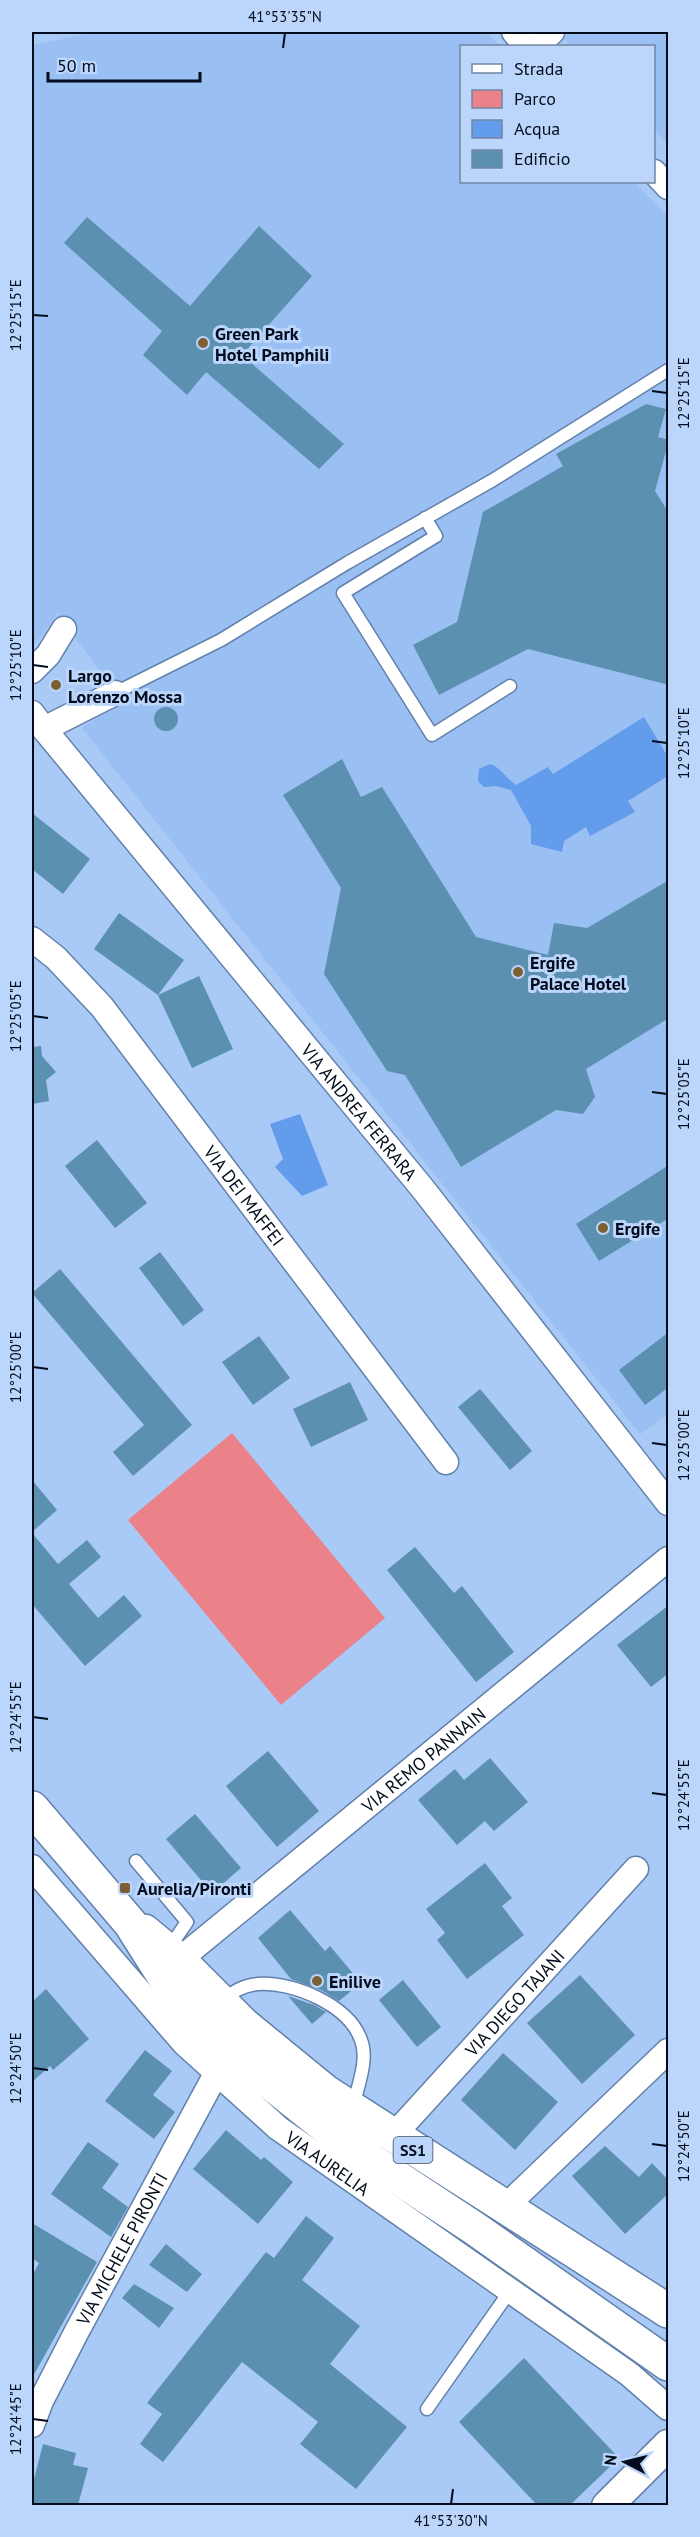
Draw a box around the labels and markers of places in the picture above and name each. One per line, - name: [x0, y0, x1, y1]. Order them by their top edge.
- place label: Green Park Hotel Pamphili: [215, 322, 329, 366]
- marker: Green Park Hotel Pamphili: [196, 336, 210, 350]
- place label: Largo Lorenzo Mossa: [68, 664, 182, 708]
- marker: Largo Lorenzo Mossa: [49, 678, 63, 692]
- place label: Ergife Palace Hotel: [530, 951, 627, 995]
- marker: Ergife Palace Hotel: [511, 965, 525, 979]
- place label: Ergife: [615, 1217, 660, 1240]
- marker: Ergife: [596, 1221, 610, 1235]
- place label: Aurelia/Pironti: [137, 1877, 252, 1900]
- marker: Aurelia/Pironti: [118, 1881, 132, 1895]
- place label: Enilive: [329, 1970, 381, 1993]
- marker: Enilive: [310, 1974, 324, 1988]

